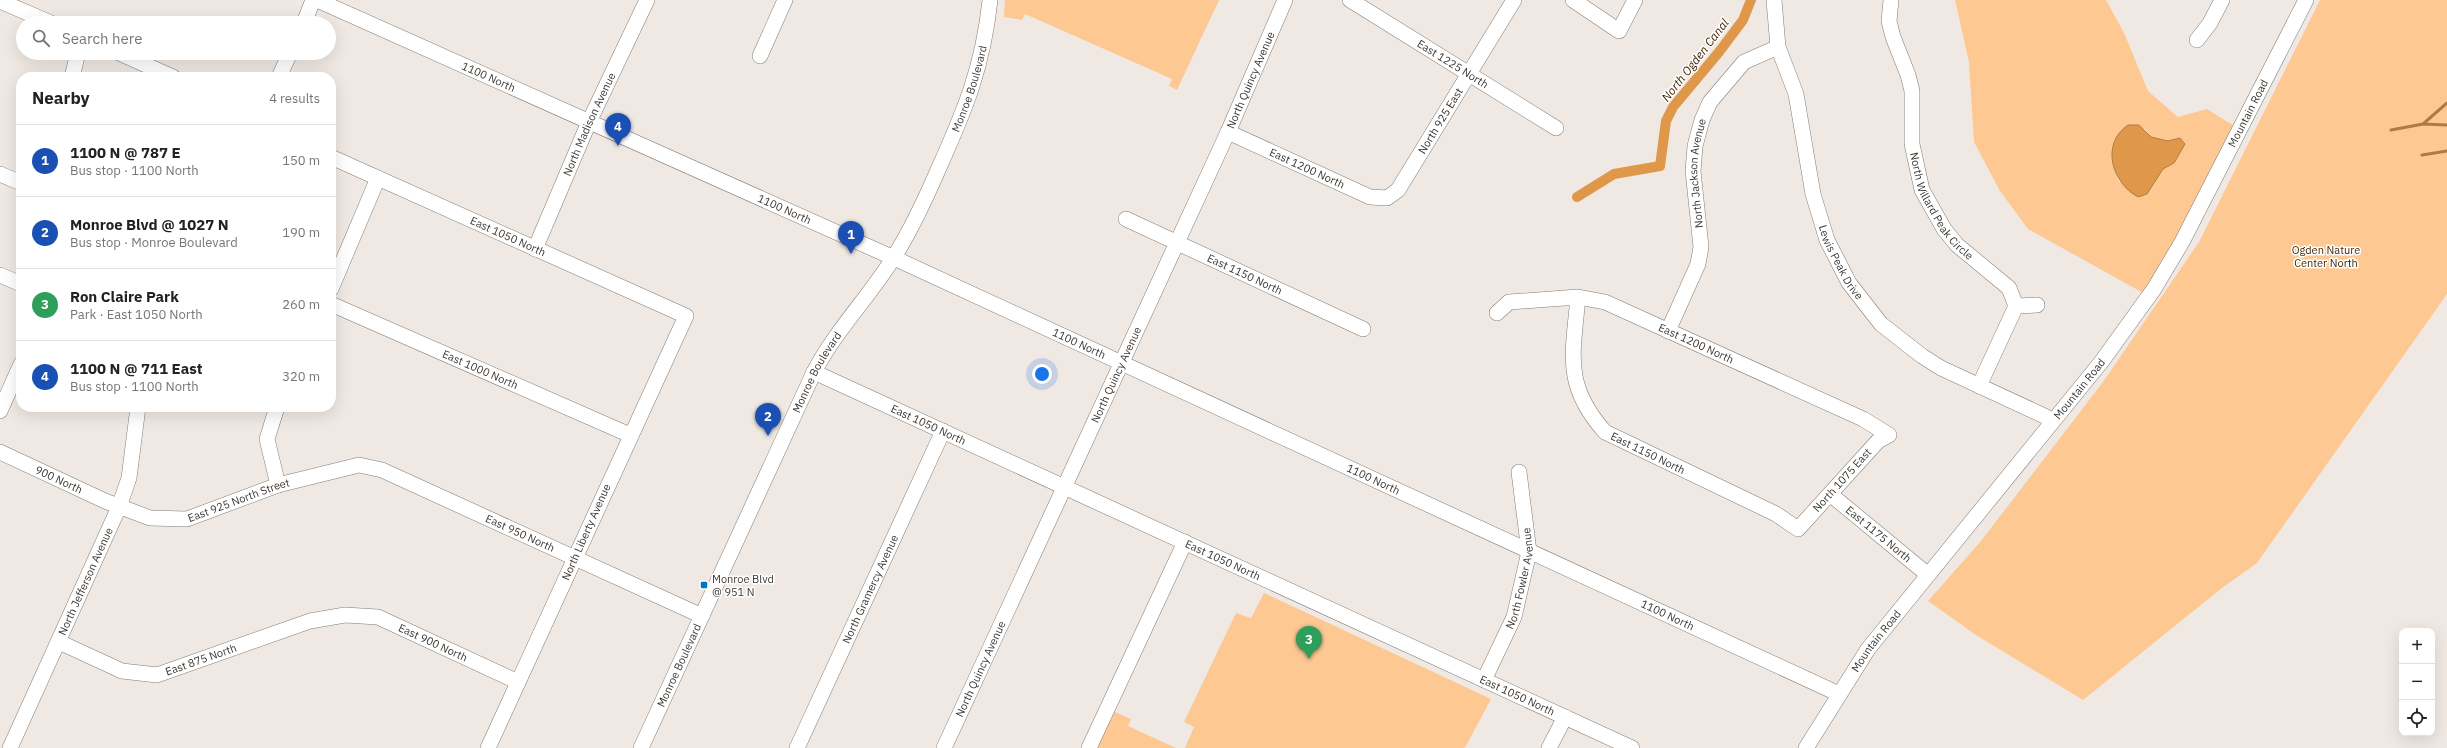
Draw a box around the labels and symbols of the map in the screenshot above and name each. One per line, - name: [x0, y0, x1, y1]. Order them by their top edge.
- water label: North Ogden Canal: [1658, 15, 1732, 104]
- street label: North Quincy Avenue: [1223, 29, 1278, 131]
- street label: East 1225 North: [1415, 36, 1491, 91]
- street label: Monroe Boulevard: [948, 44, 990, 134]
- street label: 1100 North: [460, 59, 518, 95]
- street label: North Madison Avenue: [560, 70, 618, 178]
- street label: Mountain Road: [2225, 77, 2271, 150]
- street label: North 925 East: [1415, 85, 1466, 156]
- pin: 4: [605, 113, 631, 146]
- street label: North Jackson Avenue: [1686, 117, 1709, 229]
- street label: East 1200 North: [1267, 145, 1347, 191]
- street label: North Willard Peak Circle: [1907, 151, 1976, 263]
- street label: 1100 North: [755, 191, 813, 227]
- street label: East 1050 North: [468, 213, 548, 259]
- pin: 1: [838, 221, 864, 254]
- street label: Lewis Peak Drive: [1816, 223, 1866, 302]
- park label: Ogden Nature Center North: [2292, 243, 2360, 270]
- street label: East 1150 North: [1205, 251, 1285, 298]
- street label: East 1200 North: [1656, 320, 1736, 366]
- street label: North Quincy Avenue: [1088, 324, 1144, 425]
- street label: 1100 North: [1050, 325, 1108, 362]
- street label: Monroe Boulevard: [789, 329, 844, 415]
- street label: East 1000 North: [440, 347, 520, 392]
- street label: Mountain Road: [2051, 356, 2108, 422]
- your location: [1032, 364, 1052, 384]
- street label: East 1050 North: [889, 401, 968, 448]
- pin: 2: [755, 403, 781, 436]
- street label: East 1150 North: [1608, 429, 1688, 477]
- street label: North 1075 East: [1810, 445, 1874, 515]
- street label: 1100 North: [1344, 461, 1402, 498]
- street label: 900 North: [33, 462, 85, 497]
- street label: East 925 North Street: [186, 475, 291, 525]
- street label: North Liberty Avenue: [558, 482, 614, 582]
- street label: East 1175 North: [1843, 503, 1914, 565]
- street label: East 950 North: [483, 511, 557, 555]
- street label: North Jefferson Avenue: [55, 525, 116, 637]
- street label: North Fowler Avenue: [1502, 527, 1536, 631]
- street label: North Gramercy Avenue: [839, 532, 901, 646]
- street label: East 1050 North: [1183, 537, 1263, 583]
- place label: Monroe Blvd @ 951 N: [712, 572, 774, 599]
- marker: Monroe Blvd @ 951 N: [699, 580, 709, 590]
- street label: 1100 North: [1639, 597, 1696, 633]
- street label: Mountain Road: [1848, 607, 1904, 675]
- street label: North Quincy Avenue: [952, 619, 1009, 719]
- street label: East 900 North: [396, 620, 470, 665]
- street label: Monroe Boulevard: [654, 621, 704, 709]
- pin: 3: [1296, 626, 1322, 659]
- street label: East 875 North: [163, 641, 238, 679]
- street label: East 1050 North: [1477, 672, 1557, 719]

